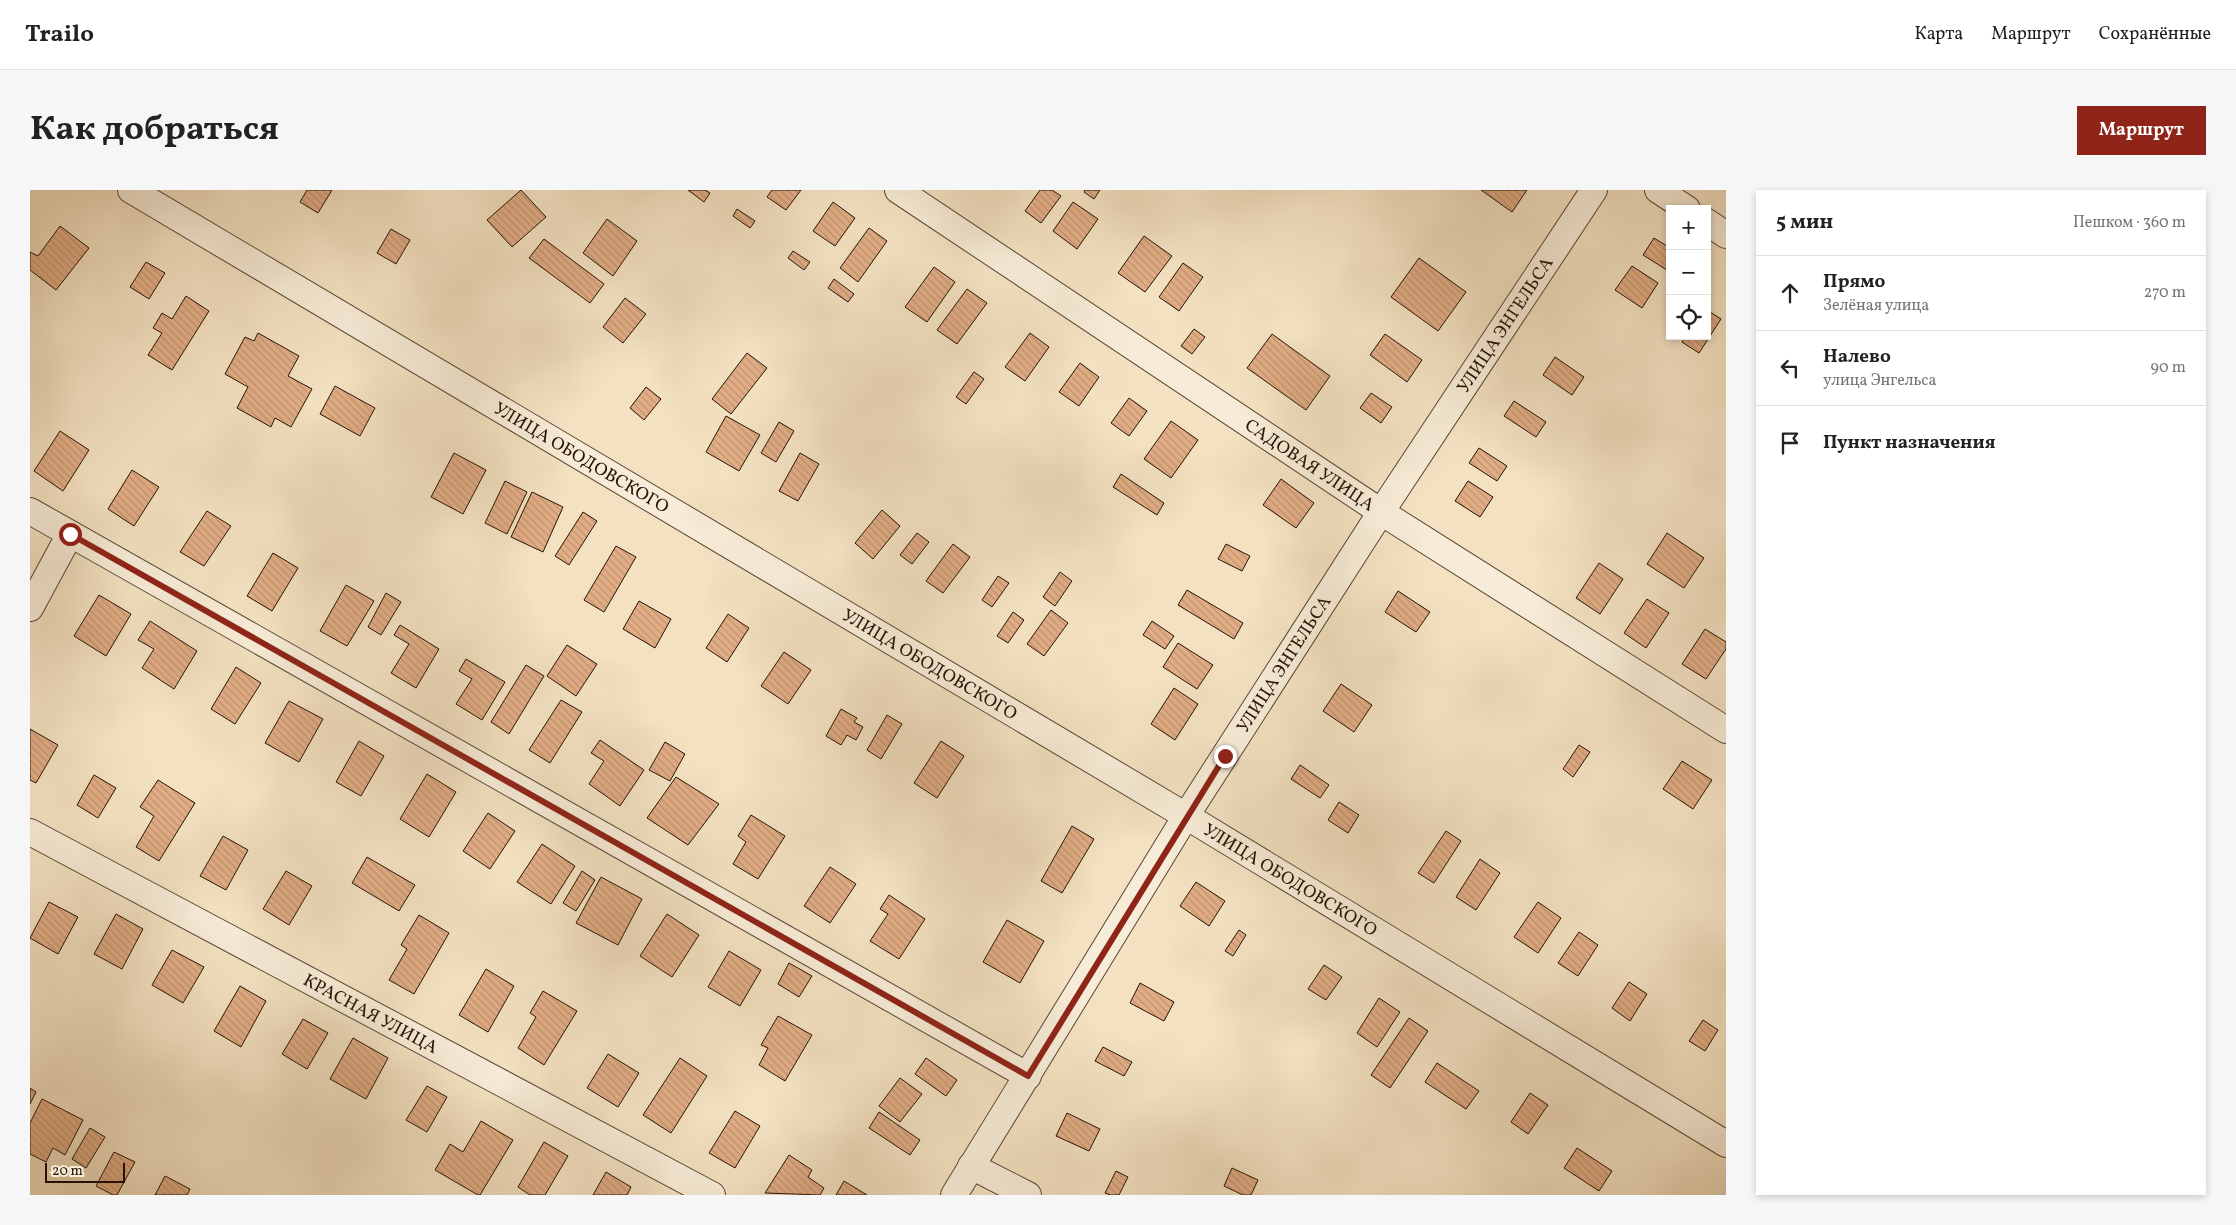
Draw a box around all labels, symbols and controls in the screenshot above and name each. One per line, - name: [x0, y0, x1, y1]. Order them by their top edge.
- text: Trailo: [25, 18, 94, 52]
- text: Карта: [1914, 22, 1963, 47]
- text: Маршрут: [1991, 22, 2071, 47]
- text: Сохранённые: [2099, 22, 2211, 47]
- text: Как добраться: [30, 106, 279, 154]
- button: Маршрут: [2077, 106, 2206, 155]
- map controls: [1666, 205, 1711, 340]
- button: +: [1666, 205, 1711, 250]
- text: 5 мин: [1776, 208, 1833, 237]
- text: Пешком · 360 m: [2073, 212, 2186, 234]
- button: −: [1666, 250, 1711, 295]
- street label: УЛИЦА ЭНГЕЛЬСА: [1452, 252, 1560, 399]
- text: Прямо: [1823, 269, 1885, 295]
- icon: ahead: [1776, 279, 1804, 307]
- text: 270 m: [2144, 282, 2186, 304]
- button: locate: [1666, 295, 1711, 340]
- text: Зелёная улица: [1823, 295, 1929, 317]
- text: Налево: [1823, 344, 1891, 370]
- icon: left: [1776, 354, 1804, 382]
- text: 90 m: [2150, 357, 2186, 379]
- text: улица Энгельса: [1823, 370, 1936, 392]
- street label: УЛИЦА ОБОДОВСКОГО: [488, 397, 673, 520]
- street label: САДОВАЯ УЛИЦА: [1239, 413, 1379, 518]
- icon: arrive: [1776, 429, 1804, 457]
- text: Пункт назначения: [1823, 430, 1996, 456]
- route start: [59, 523, 82, 546]
- street label: УЛИЦА ЭНГЕЛЬСА: [1231, 591, 1338, 738]
- street label: УЛИЦА ОБОДОВСКОГО: [837, 604, 1022, 727]
- route end: [1214, 745, 1237, 768]
- street label: УЛИЦА ОБОДОВСКОГО: [1198, 818, 1382, 943]
- street label: КРАСНАЯ УЛИЦА: [298, 969, 442, 1061]
- scale bar: [45, 1160, 125, 1183]
- text: 20 m: [52, 1162, 83, 1181]

